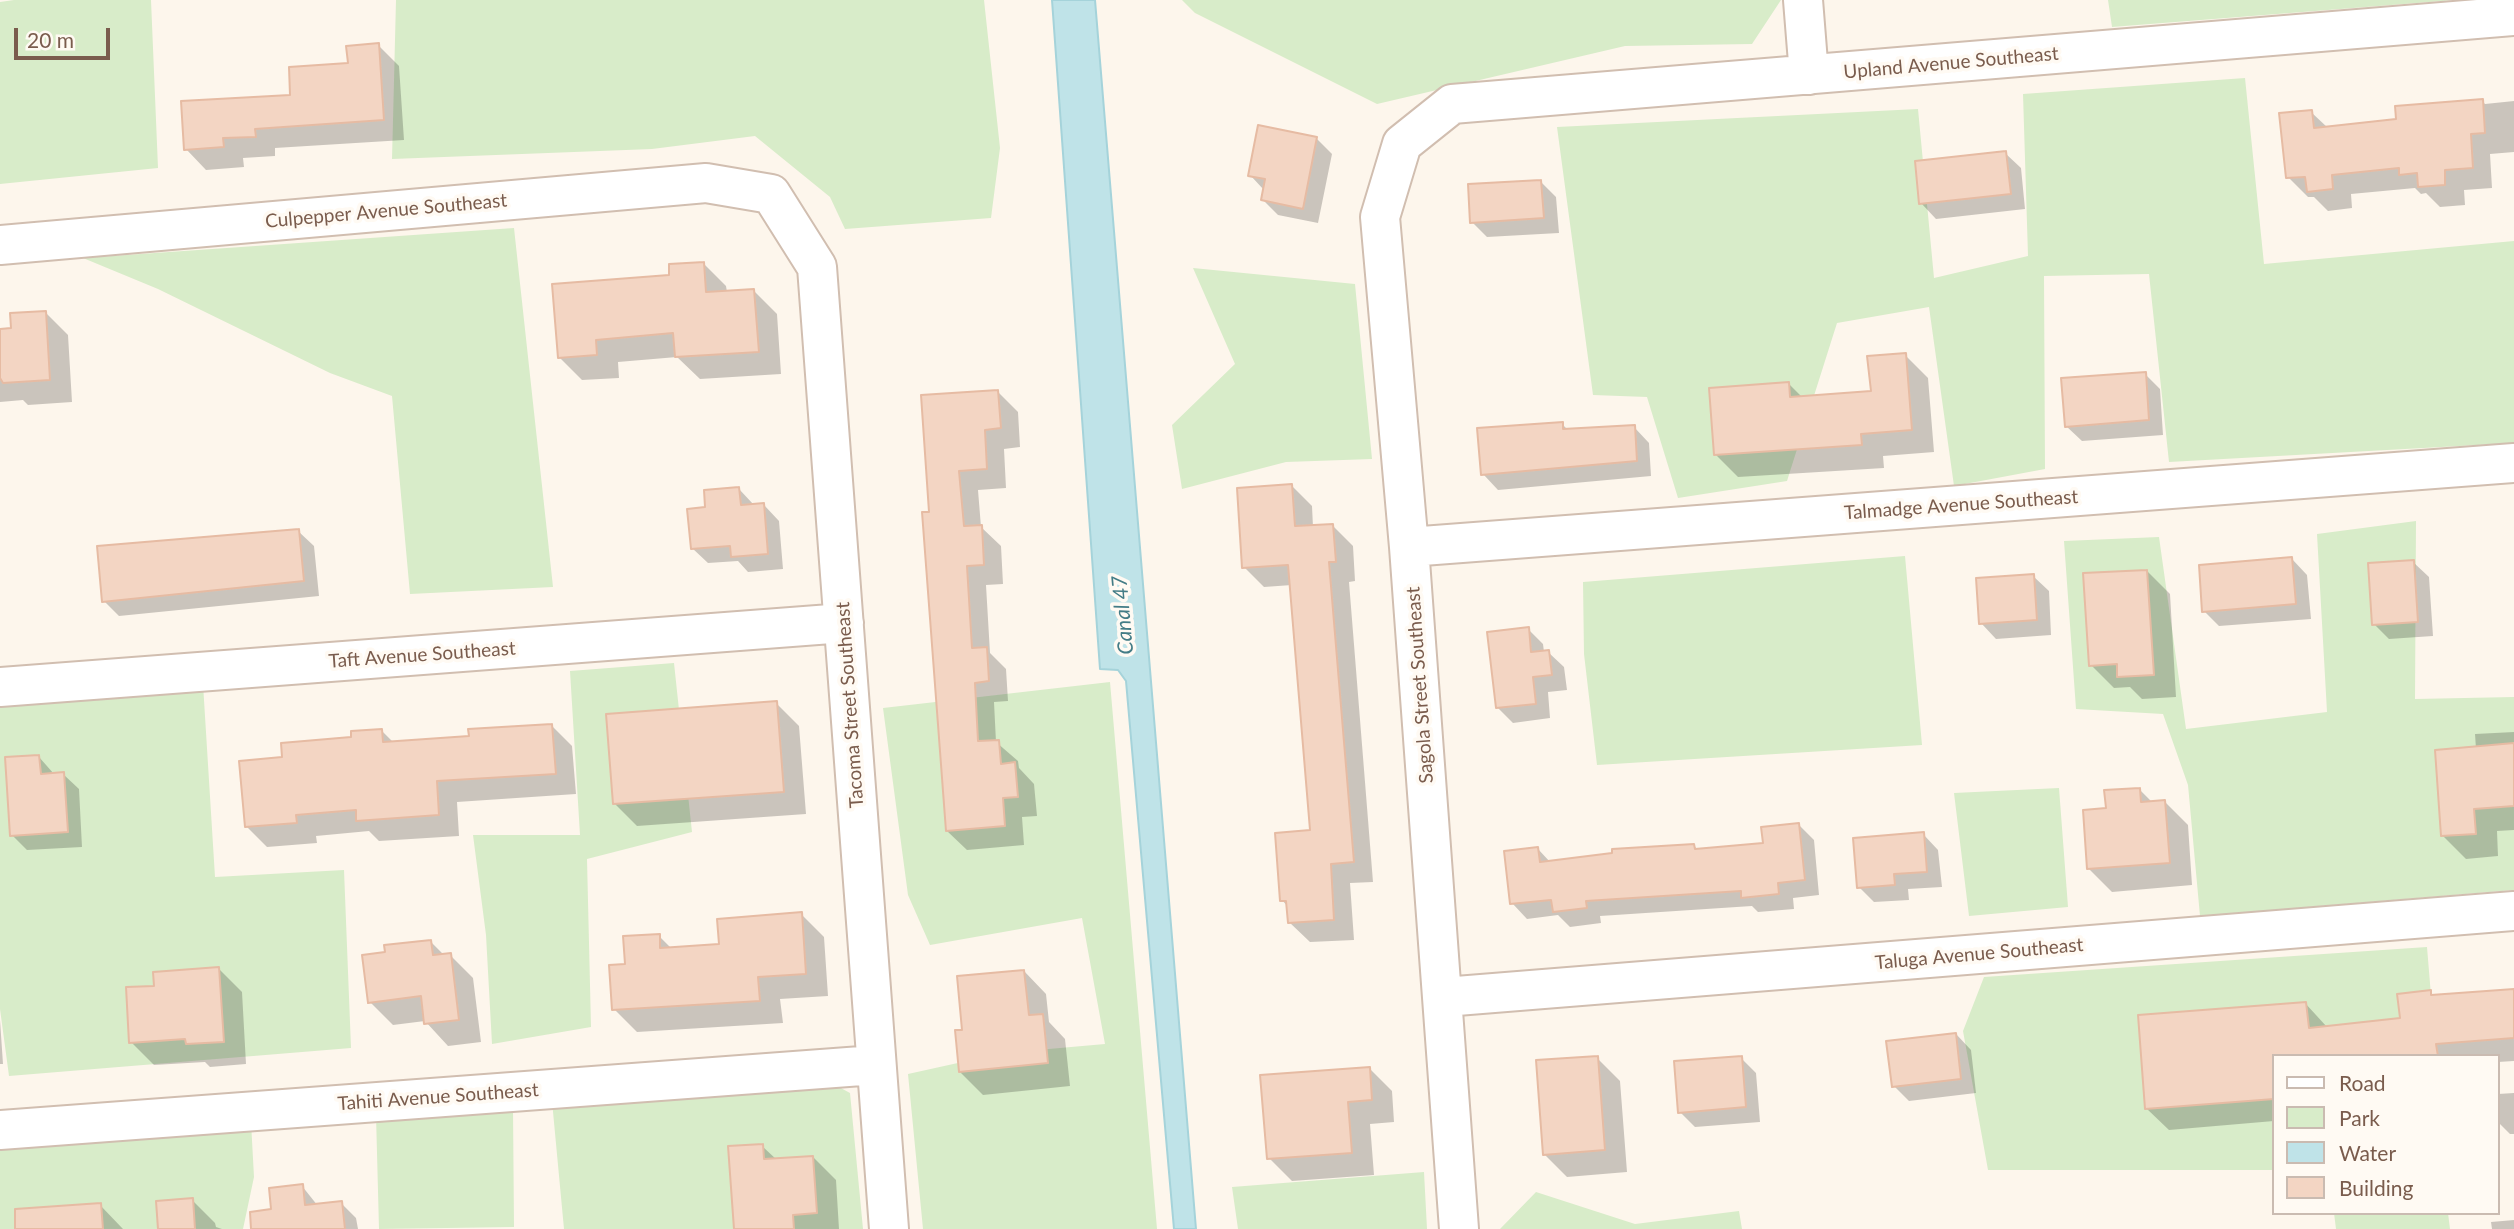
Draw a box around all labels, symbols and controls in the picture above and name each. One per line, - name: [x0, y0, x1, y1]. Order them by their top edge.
- scale bar: [18, 14, 114, 58]
- text: 20 m: [27, 27, 74, 52]
- street label: Upland Avenue Southeast: [1843, 42, 2059, 84]
- street label: Culpepper Avenue Southeast: [264, 189, 508, 233]
- street label: Talmadge Avenue Southeast: [1843, 485, 2079, 525]
- water label: Canal 47: [1107, 574, 1139, 656]
- street label: Sagola Street Southeast: [1402, 586, 1438, 784]
- street label: Tacoma Street Southeast: [831, 601, 869, 809]
- street label: Taft Avenue Southeast: [328, 637, 516, 673]
- street label: Taluga Avenue Southeast: [1874, 934, 2084, 974]
- legend: [2272, 1054, 2500, 1215]
- text: Road: [2339, 1070, 2386, 1095]
- street label: Tahiti Avenue Southeast: [337, 1079, 539, 1115]
- text: Park: [2339, 1105, 2380, 1130]
- text: Water: [2339, 1140, 2396, 1165]
- text: Building: [2339, 1175, 2414, 1200]

